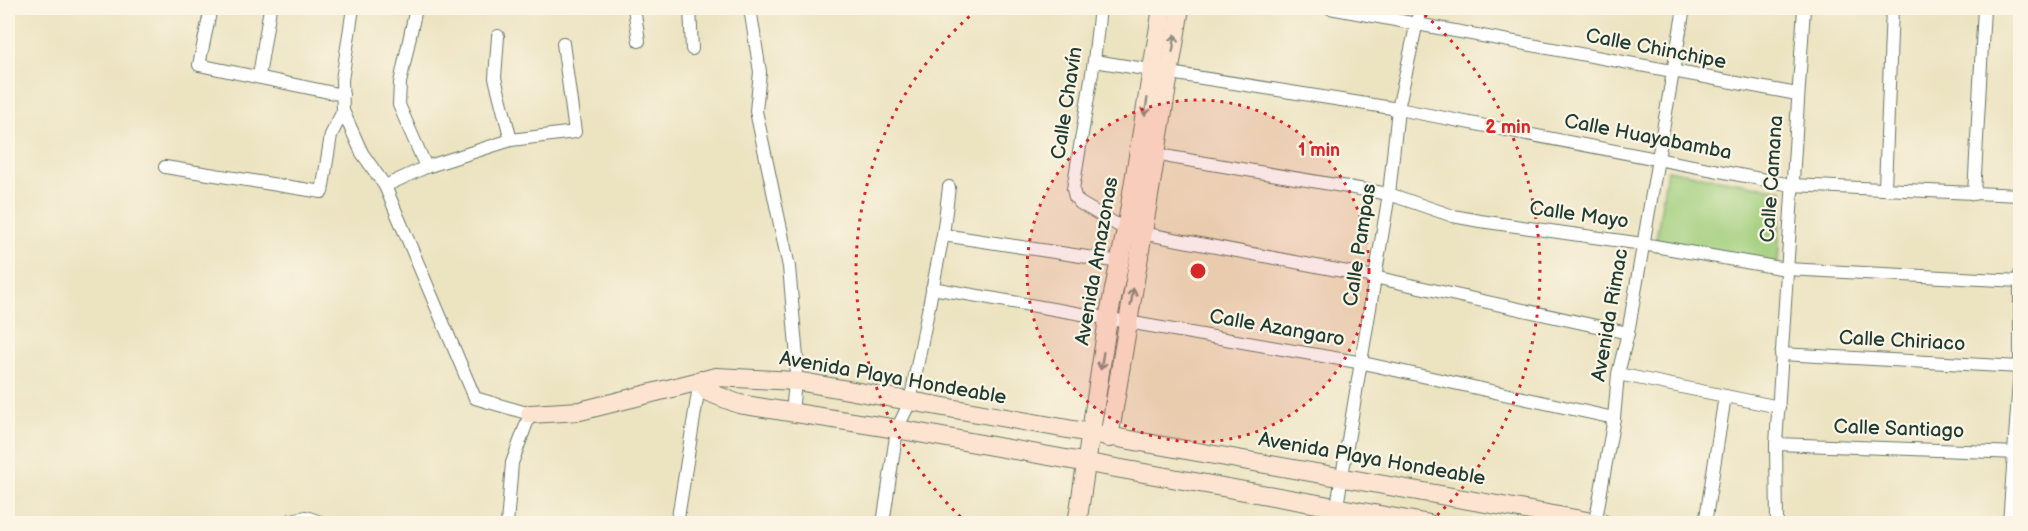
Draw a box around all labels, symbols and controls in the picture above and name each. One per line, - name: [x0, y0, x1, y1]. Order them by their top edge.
- street label: Calle Chinchipe: [1584, 24, 1728, 74]
- one-way arrow: [1169, 33, 1180, 53]
- street label: Calle Chavín: [1046, 45, 1088, 161]
- one-way arrow: [1140, 96, 1151, 116]
- street label: Calle Huayabamba: [1562, 109, 1734, 165]
- street label: Calle Camana: [1756, 115, 1788, 243]
- text: 2 min: [1485, 117, 1531, 138]
- text: 1 min: [1298, 140, 1340, 161]
- street label: Avenida Amazonas: [1070, 175, 1124, 347]
- street label: Calle Pampas: [1338, 182, 1382, 308]
- street label: Calle Mayo: [1528, 196, 1630, 234]
- street label: Avenida Rimac: [1587, 247, 1633, 383]
- centre of rings: [1188, 261, 1208, 281]
- one-way arrow: [1127, 288, 1138, 307]
- street label: Calle Azangaro: [1208, 304, 1346, 352]
- street label: Calle Chiriaco: [1838, 326, 1966, 356]
- street label: Avenida Playa Hondeable: [778, 346, 1008, 410]
- one-way arrow: [1096, 350, 1107, 370]
- street label: Calle Santiago: [1833, 415, 1965, 443]
- street label: Avenida Playa Hondeable: [1257, 427, 1487, 491]

